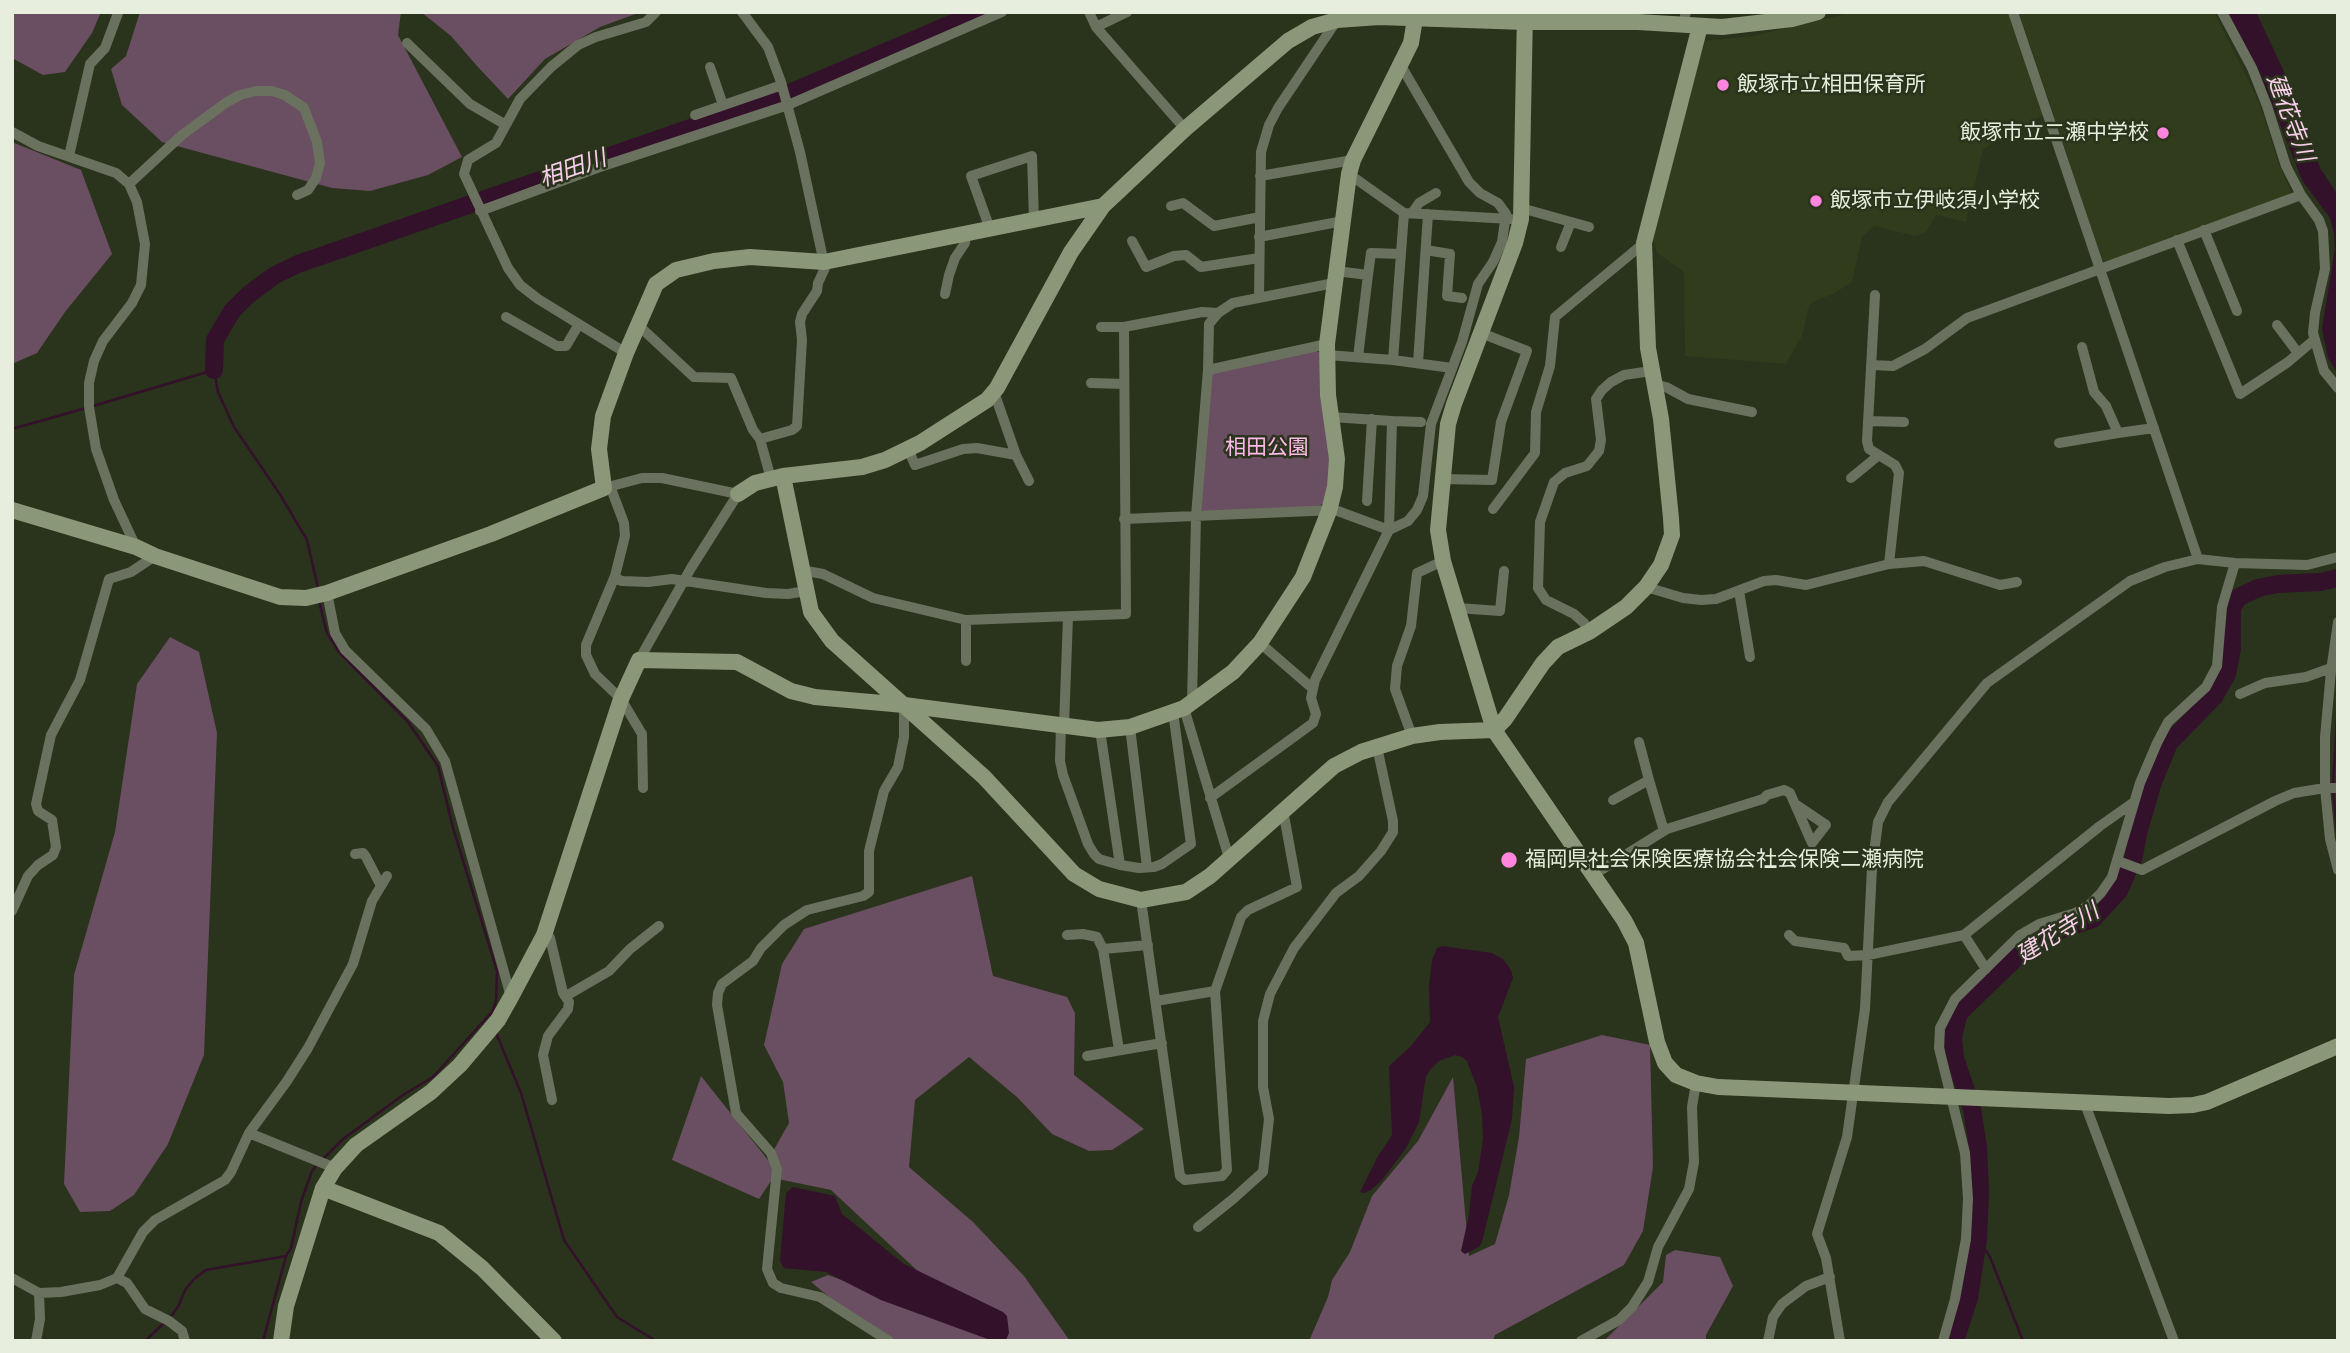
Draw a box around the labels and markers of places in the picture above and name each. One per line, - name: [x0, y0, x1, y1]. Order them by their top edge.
- place label: 飯塚市立相田保育所: [1737, 72, 1926, 98]
- marker: 飯塚市立相田保育所: [1715, 77, 1731, 93]
- place label: 飯塚市立二瀬中学校: [1960, 120, 2149, 146]
- marker: 飯塚市立二瀬中学校: [2155, 125, 2171, 141]
- place label: 飯塚市立伊岐須小学校: [1830, 188, 2040, 214]
- marker: 飯塚市立伊岐須小学校: [1808, 193, 1824, 209]
- place label: 福岡県社会保険医療協会社会保険二瀬病院: [1525, 847, 1924, 873]
- marker: 福岡県社会保険医療協会社会保険二瀬病院: [1499, 850, 1519, 870]

